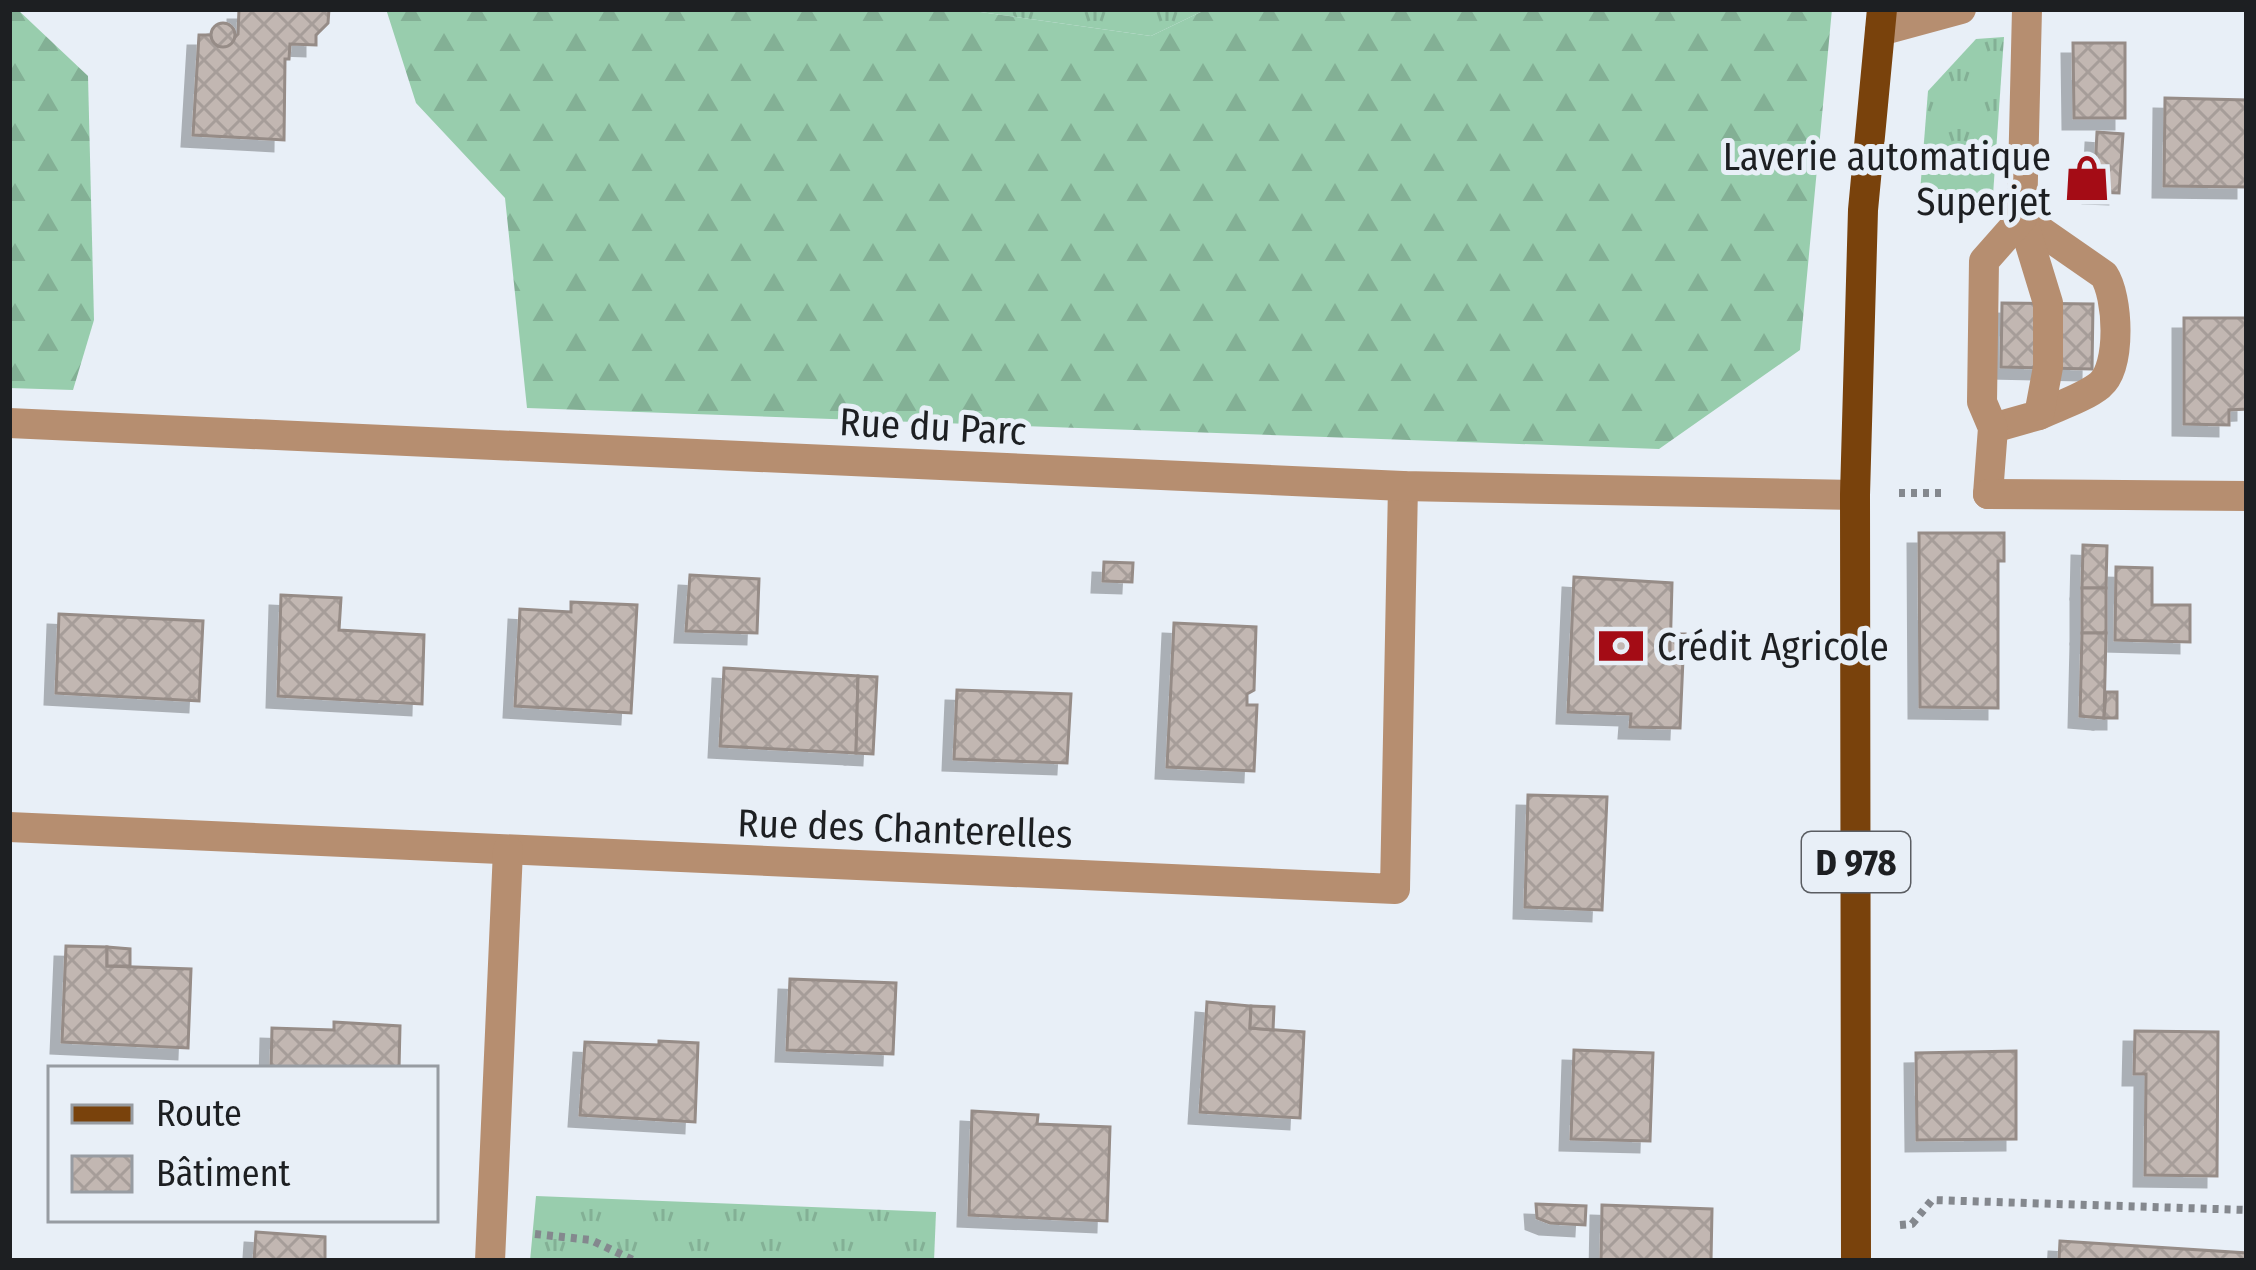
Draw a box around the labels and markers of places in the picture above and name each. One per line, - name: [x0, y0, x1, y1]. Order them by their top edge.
- place label: Laverie automatique Superjet: [1723, 134, 2051, 225]
- shop icon: Laverie automatique Superjet: [2062, 153, 2112, 203]
- bank icon: Crédit Agricole: [1596, 621, 1646, 671]
- place label: Crédit Agricole: [1657, 624, 1889, 670]

